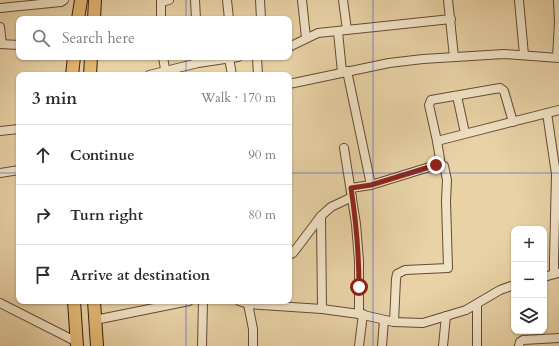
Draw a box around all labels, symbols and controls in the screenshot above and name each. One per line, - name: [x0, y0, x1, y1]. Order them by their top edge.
- search box: [16, 16, 292, 60]
- icon: search: [30, 27, 52, 49]
- text: Search here: [62, 28, 135, 48]
- text: 3 min: [32, 87, 77, 110]
- text: Walk · 170 m: [201, 89, 276, 107]
- icon: ahead: [32, 144, 54, 166]
- text: Continue: [70, 145, 135, 165]
- text: 90 m: [248, 146, 276, 164]
- route end: [427, 156, 445, 174]
- icon: right: [32, 204, 54, 226]
- text: Turn right: [70, 205, 143, 225]
- text: 80 m: [248, 206, 276, 224]
- map controls: [511, 226, 547, 334]
- button: +: [511, 226, 547, 262]
- button: −: [511, 262, 547, 298]
- icon: arrive: [32, 264, 54, 286]
- text: Arrive at destination: [70, 265, 210, 285]
- route start: [350, 278, 368, 296]
- button: layers: [511, 298, 547, 334]

